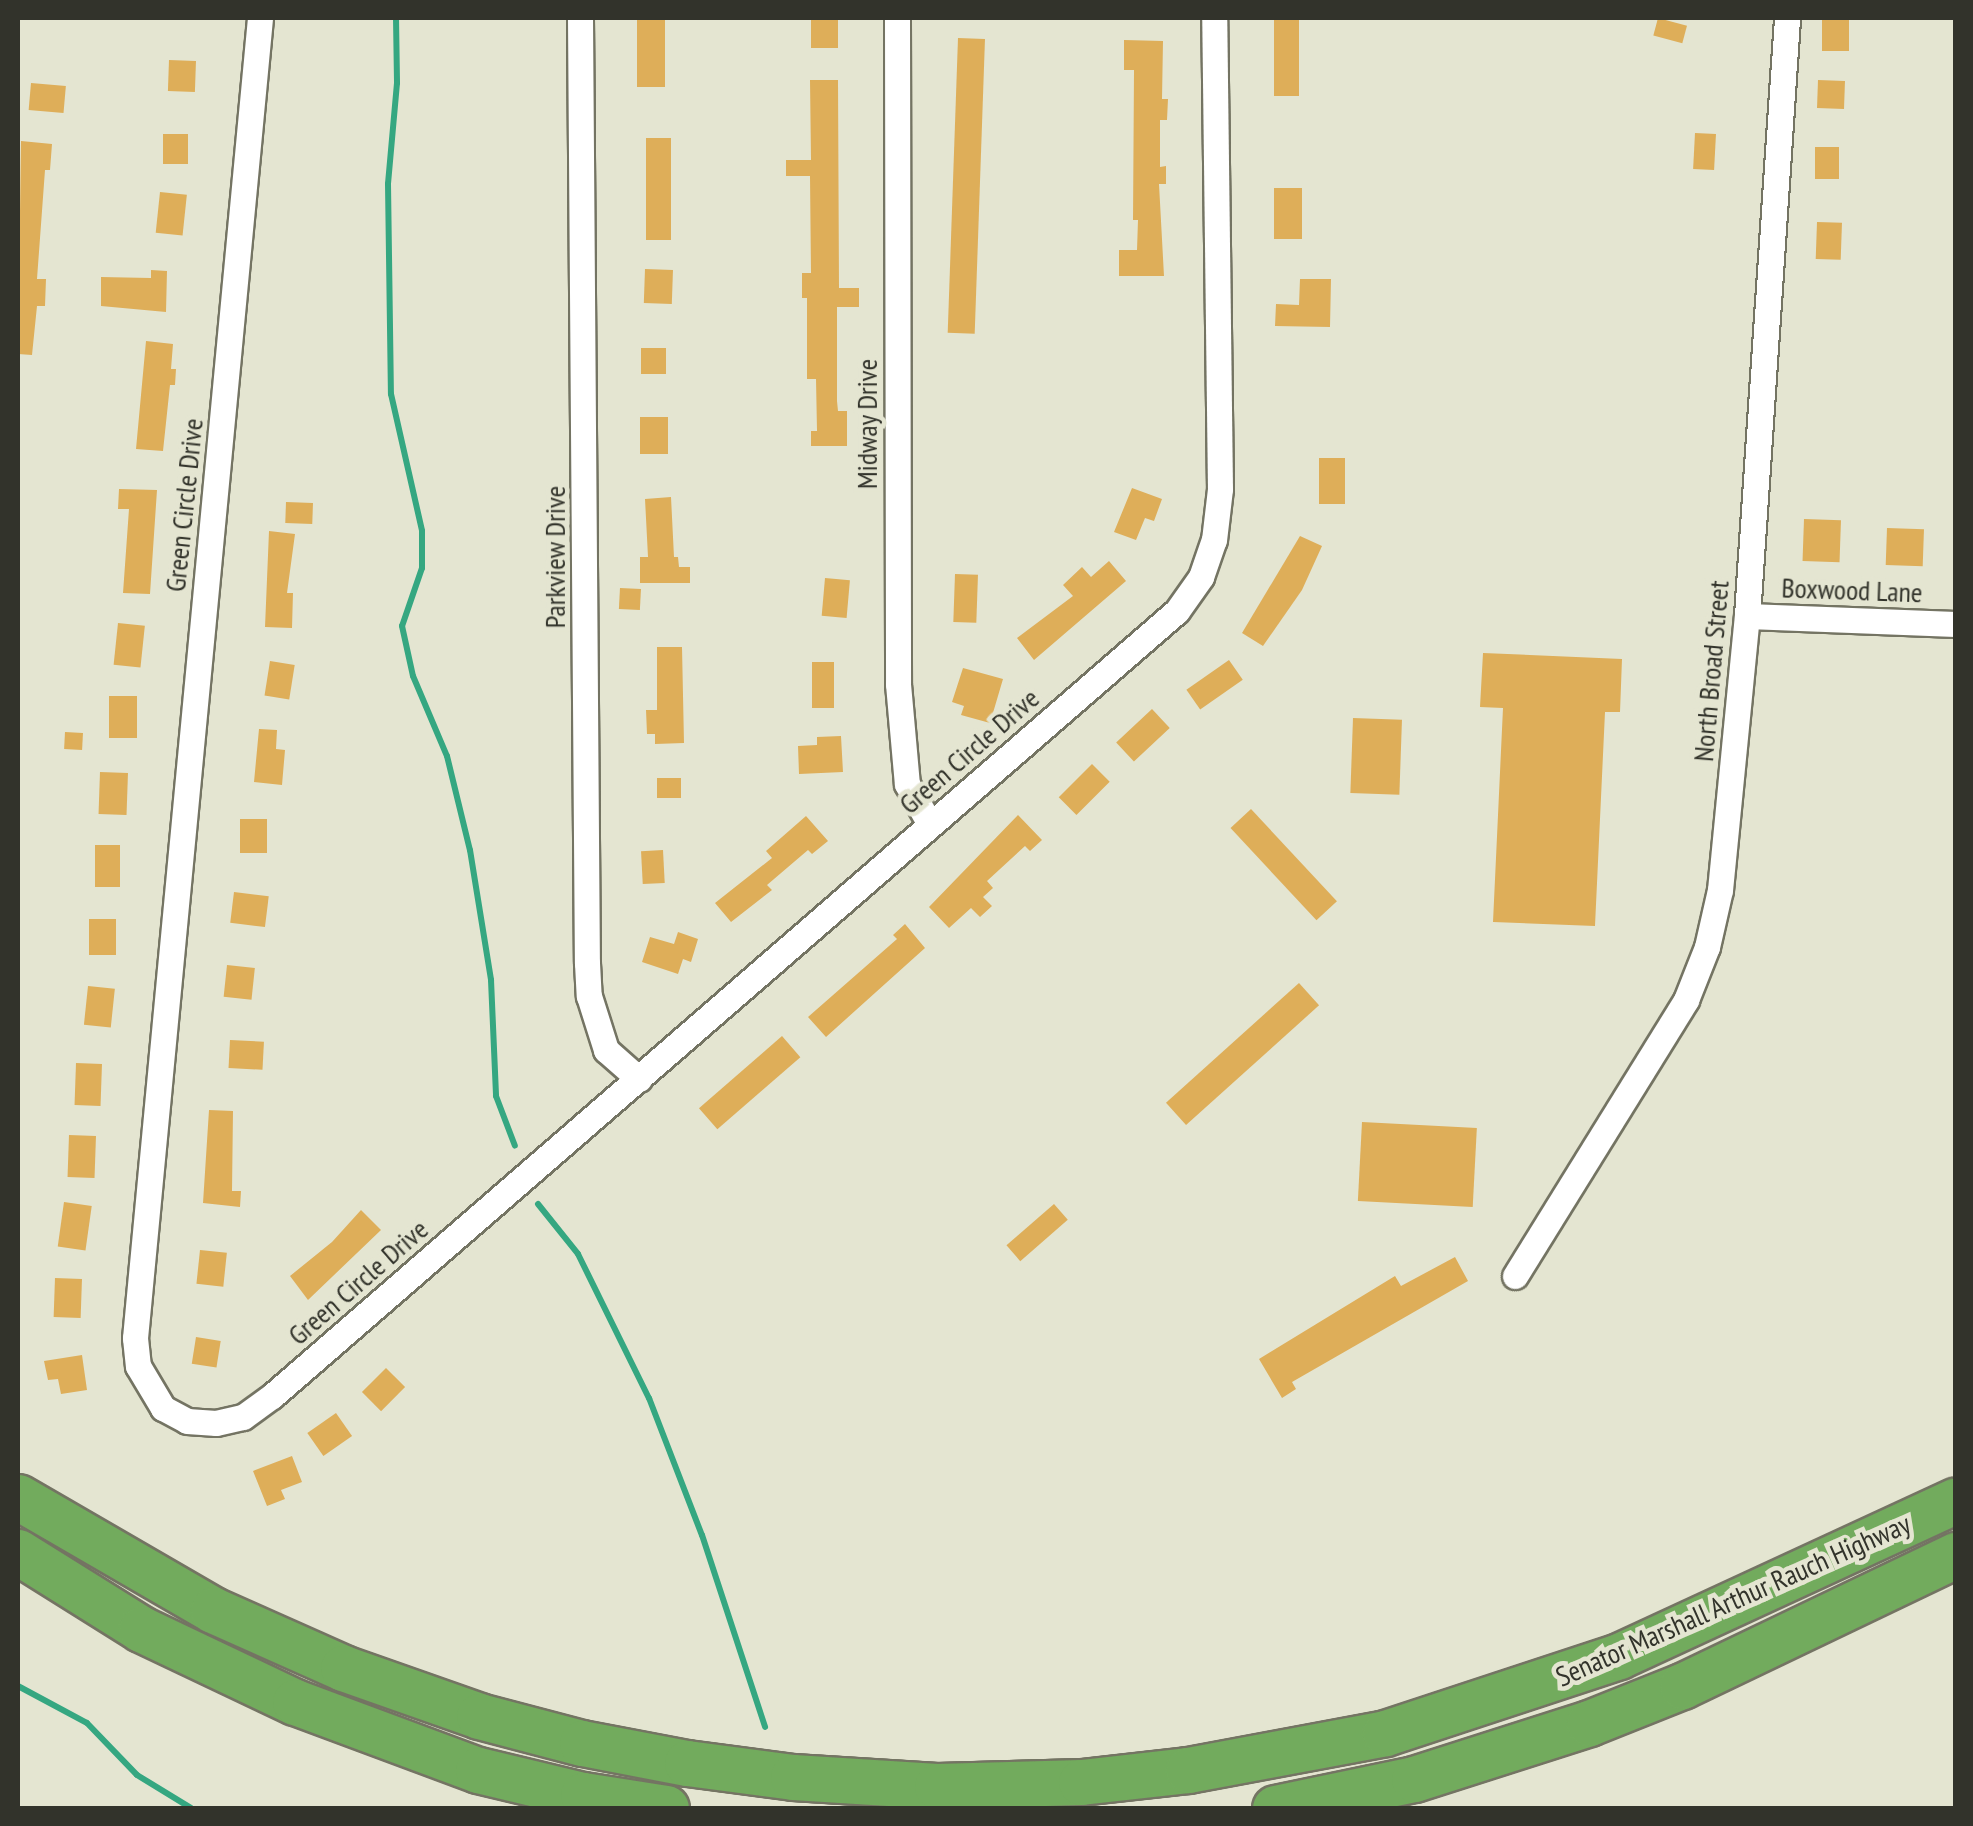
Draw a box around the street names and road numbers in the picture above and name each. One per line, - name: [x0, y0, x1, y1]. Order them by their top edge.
- street label: Midway Drive: [850, 358, 884, 490]
- street label: Green Circle Drive: [158, 417, 210, 593]
- street label: Parkview Drive: [538, 485, 572, 629]
- street label: Boxwood Lane: [1781, 571, 1923, 609]
- street label: North Broad Street: [1686, 579, 1736, 763]
- street label: Green Circle Drive: [892, 681, 1046, 821]
- street label: Green Circle Drive: [281, 1212, 435, 1352]
- street label: Senator Marshall Arthur Rauch Highway: [1550, 1506, 1916, 1694]

